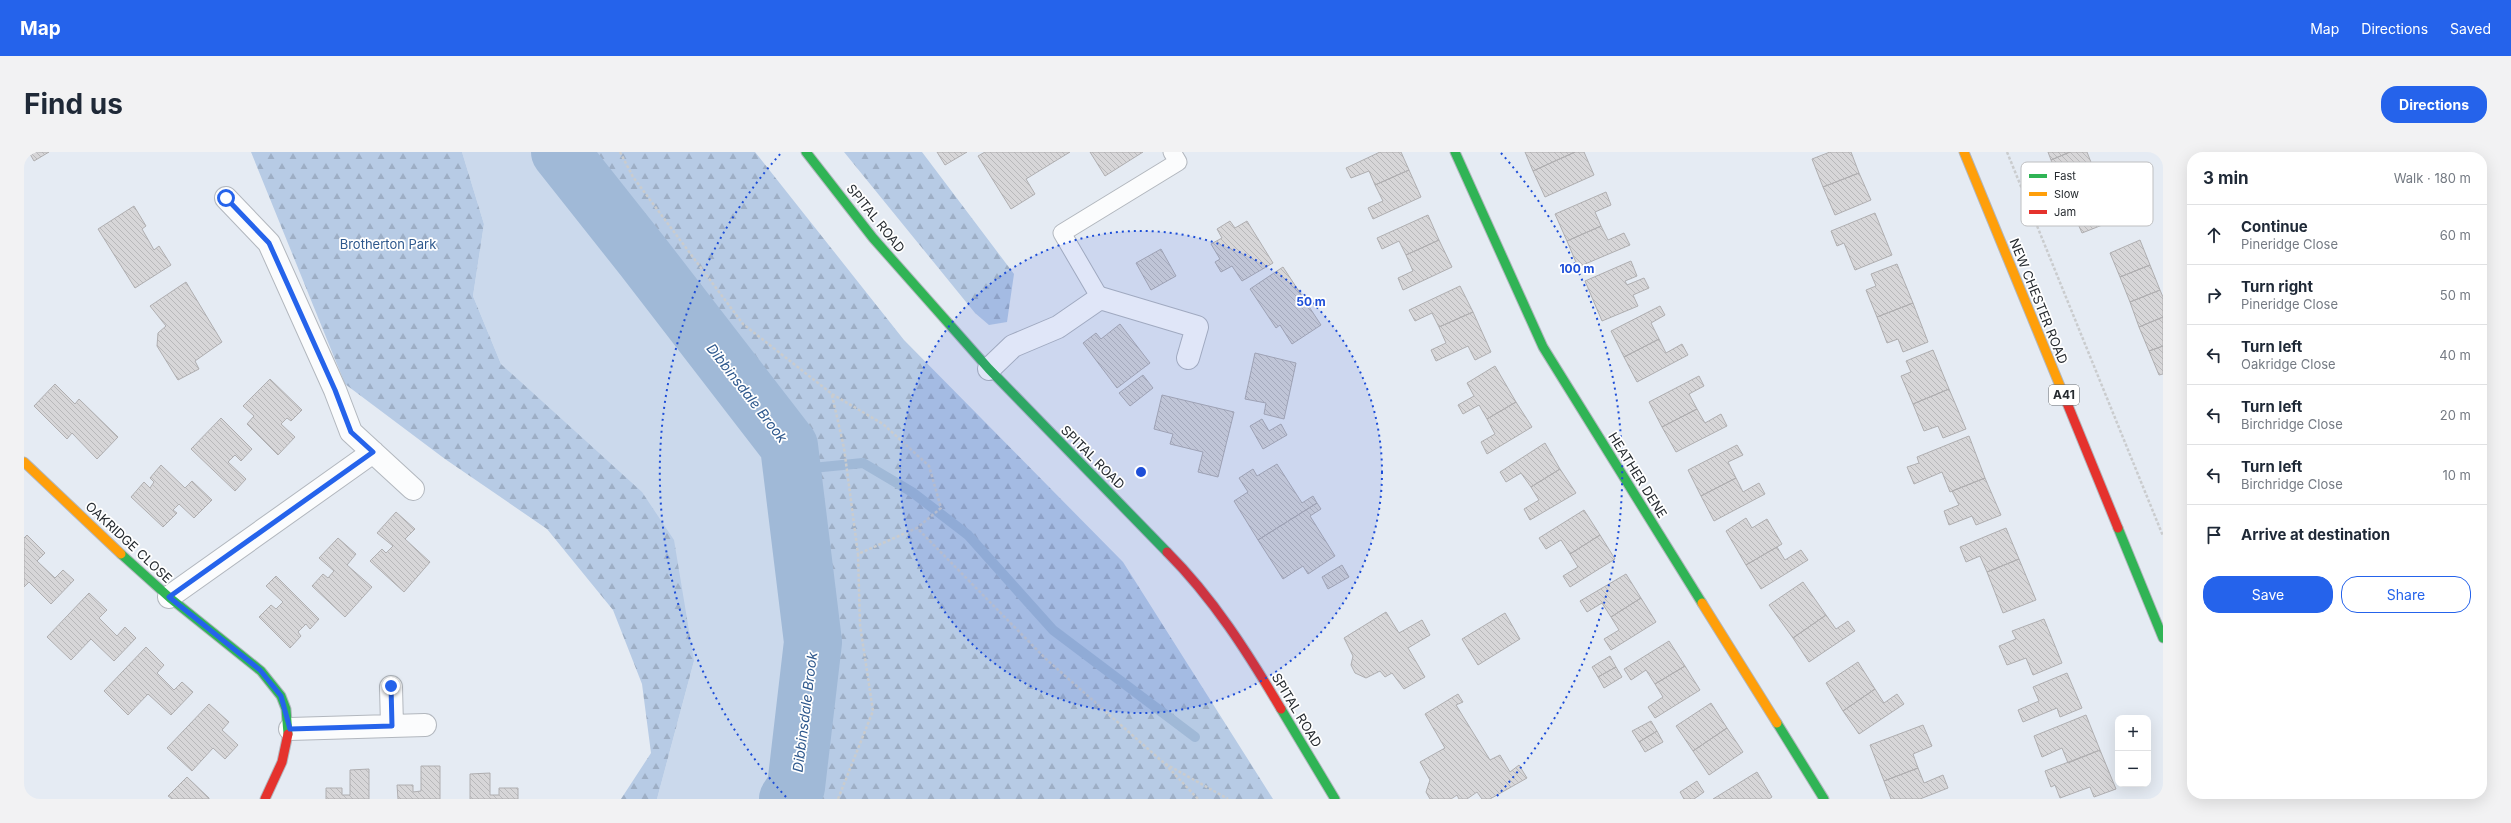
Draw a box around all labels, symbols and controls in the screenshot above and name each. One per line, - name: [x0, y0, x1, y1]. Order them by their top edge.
- text: Map: [20, 17, 61, 40]
- text: Map: [2310, 20, 2339, 37]
- text: Directions: [2361, 20, 2428, 37]
- text: Saved: [2450, 20, 2491, 37]
- button: Directions: [2381, 86, 2487, 123]
- text: Find us: [24, 87, 123, 121]
- legend: [2021, 162, 2153, 226]
- text: 3 min: [2203, 168, 2249, 188]
- text: Fast: [2054, 169, 2076, 183]
- text: Walk · 180 m: [2394, 170, 2471, 186]
- street label: SPITAL ROAD: [843, 180, 909, 256]
- text: Slow: [2054, 187, 2079, 201]
- route start: [217, 189, 235, 207]
- text: Jam: [2054, 205, 2076, 219]
- text: Continue: [2241, 217, 2308, 236]
- icon: ahead: [2203, 224, 2225, 246]
- text: 60 m: [2440, 227, 2471, 243]
- park label: Brotherton Park: [340, 236, 436, 252]
- street label: NEW CHESTER ROAD: [2007, 236, 2071, 366]
- text: Pineridge Close: [2241, 236, 2338, 252]
- text: 100 m: [1559, 261, 1595, 276]
- text: Turn right: [2241, 277, 2313, 296]
- icon: right: [2203, 284, 2225, 306]
- text: 50 m: [2440, 287, 2471, 303]
- text: 50 m: [1296, 294, 1326, 309]
- text: Pineridge Close: [2241, 296, 2338, 312]
- text: Turn left: [2241, 337, 2302, 356]
- water label: Dibbinsdale Brook: [703, 340, 792, 446]
- icon: left: [2203, 344, 2225, 366]
- text: 40 m: [2439, 347, 2471, 363]
- text: Oakridge Close: [2241, 356, 2336, 372]
- road number: A41: [2049, 385, 2079, 405]
- text: Turn left: [2241, 397, 2302, 416]
- icon: left: [2203, 404, 2225, 426]
- text: 20 m: [2440, 407, 2471, 423]
- text: Birchridge Close: [2241, 416, 2343, 432]
- street label: SPITAL ROAD: [1058, 422, 1128, 492]
- street label: HEATHER DENE: [1605, 429, 1671, 521]
- text: Turn left: [2241, 457, 2302, 476]
- icon: left: [2203, 464, 2225, 486]
- centre of rings: [1134, 465, 1148, 479]
- text: 10 m: [2442, 467, 2471, 483]
- text: Birchridge Close: [2241, 476, 2343, 492]
- street label: OAKRIDGE CLOSE: [83, 498, 175, 586]
- icon: arrive: [2203, 524, 2225, 546]
- text: Arrive at destination: [2241, 525, 2390, 544]
- button: Save: [2203, 576, 2333, 613]
- button: Share: [2341, 576, 2471, 613]
- water label: Dibbinsdale Brook: [789, 651, 820, 773]
- street label: SPITAL ROAD: [1269, 670, 1325, 750]
- route end: [382, 677, 400, 695]
- map controls: [2115, 715, 2151, 787]
- button: +: [2115, 715, 2151, 751]
- button: −: [2115, 751, 2151, 787]

